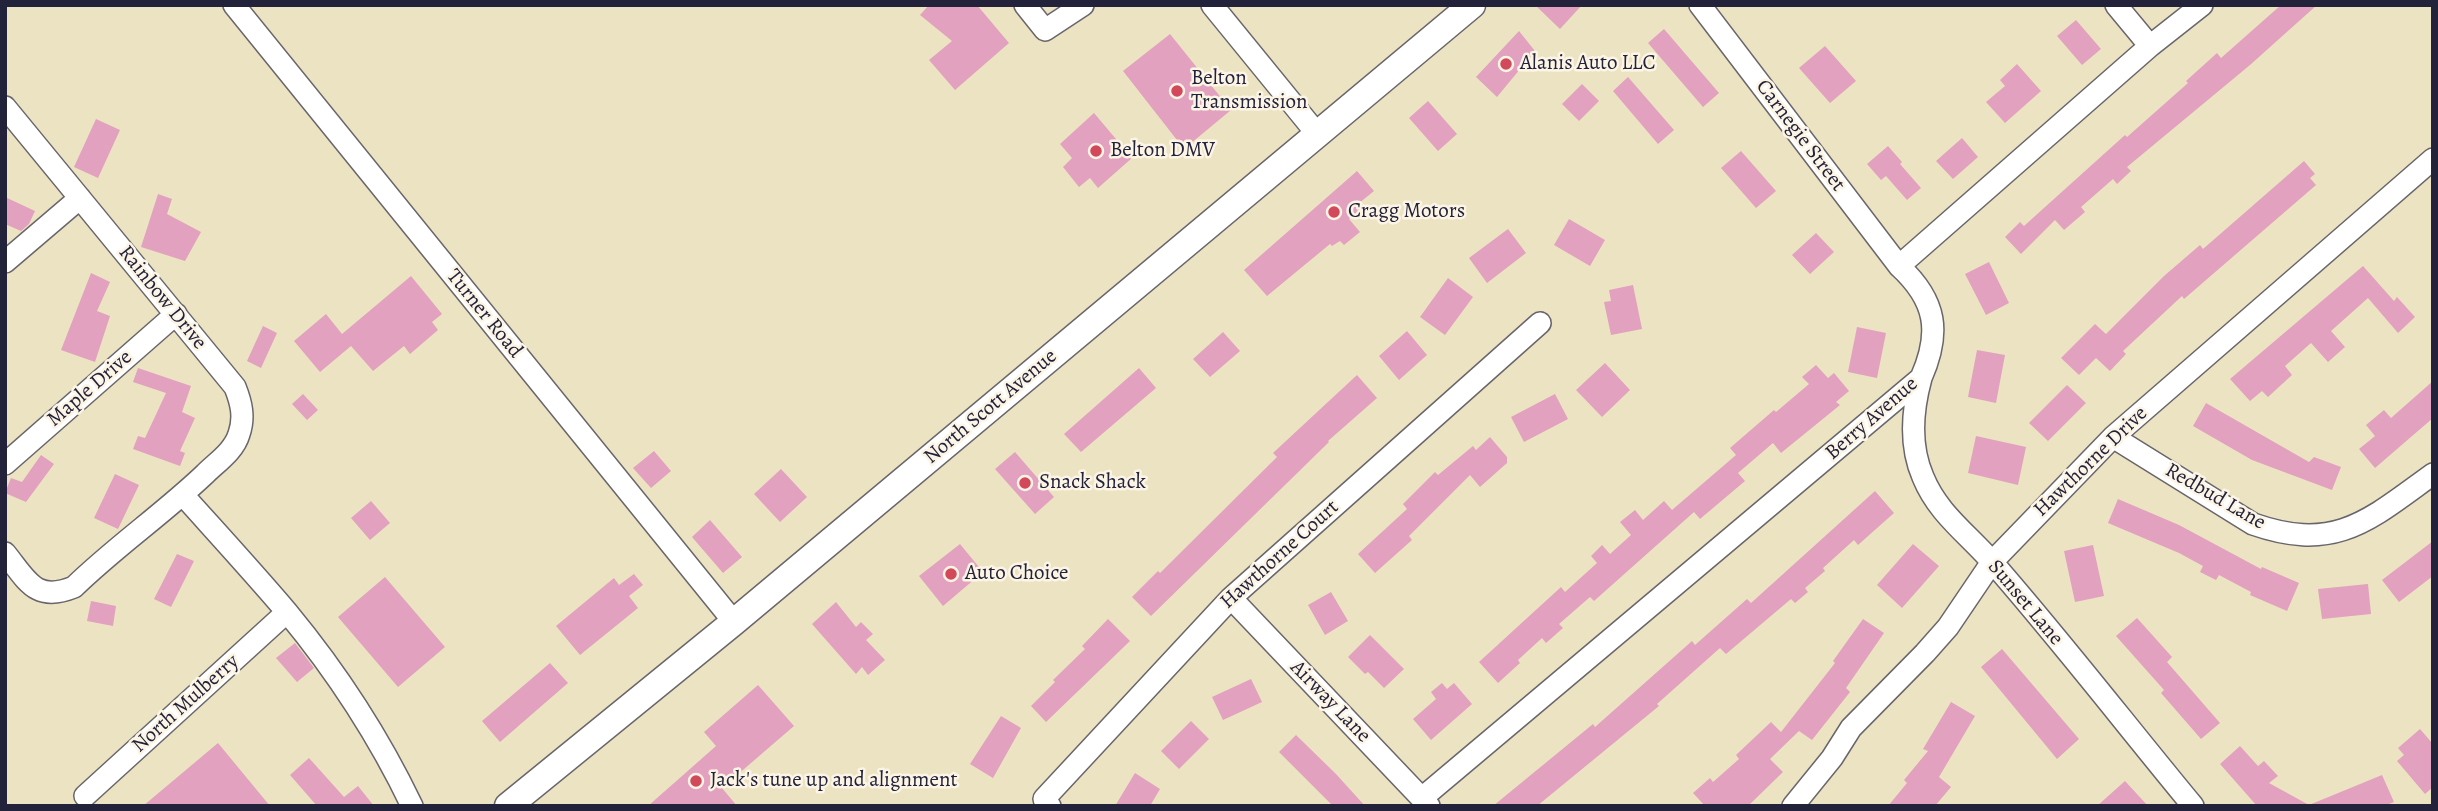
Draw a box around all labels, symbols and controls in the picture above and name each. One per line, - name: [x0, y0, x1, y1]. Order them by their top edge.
- place label: Alanis Auto LLC: [1520, 51, 1656, 77]
- marker: Alanis Auto LLC: [1498, 56, 1514, 72]
- place label: Belton Transmission: [1191, 66, 1308, 116]
- street label: Carnegie Street: [1750, 75, 1850, 197]
- marker: Belton Transmission: [1169, 83, 1185, 99]
- place label: Belton DMV: [1110, 138, 1215, 164]
- marker: Belton DMV: [1088, 143, 1104, 159]
- place label: Cragg Motors: [1348, 199, 1465, 225]
- marker: Cragg Motors: [1326, 204, 1342, 220]
- street label: Rainbow Drive: [112, 241, 212, 355]
- street label: Turner Road: [441, 264, 527, 364]
- street label: North Scott Avenue: [919, 344, 1063, 470]
- street label: Maple Drive: [42, 345, 138, 433]
- street label: Berry Avenue: [1821, 372, 1923, 466]
- street label: Hawthorne Drive: [2029, 401, 2153, 523]
- street label: Redbud Lane: [2160, 458, 2270, 536]
- place label: Snack Shack: [1039, 470, 1146, 496]
- marker: Snack Shack: [1017, 475, 1033, 491]
- street label: Hawthorne Court: [1216, 495, 1344, 615]
- street label: Sunset Lane: [1982, 555, 2068, 651]
- place label: Auto Choice: [965, 561, 1068, 587]
- marker: Auto Choice: [943, 566, 959, 582]
- street label: North Mulberry: [127, 649, 245, 759]
- street label: Airway Lane: [1285, 656, 1375, 748]
- place label: Jack's tune up and alignment: [710, 768, 957, 794]
- marker: Jack's tune up and alignment: [688, 773, 704, 789]

